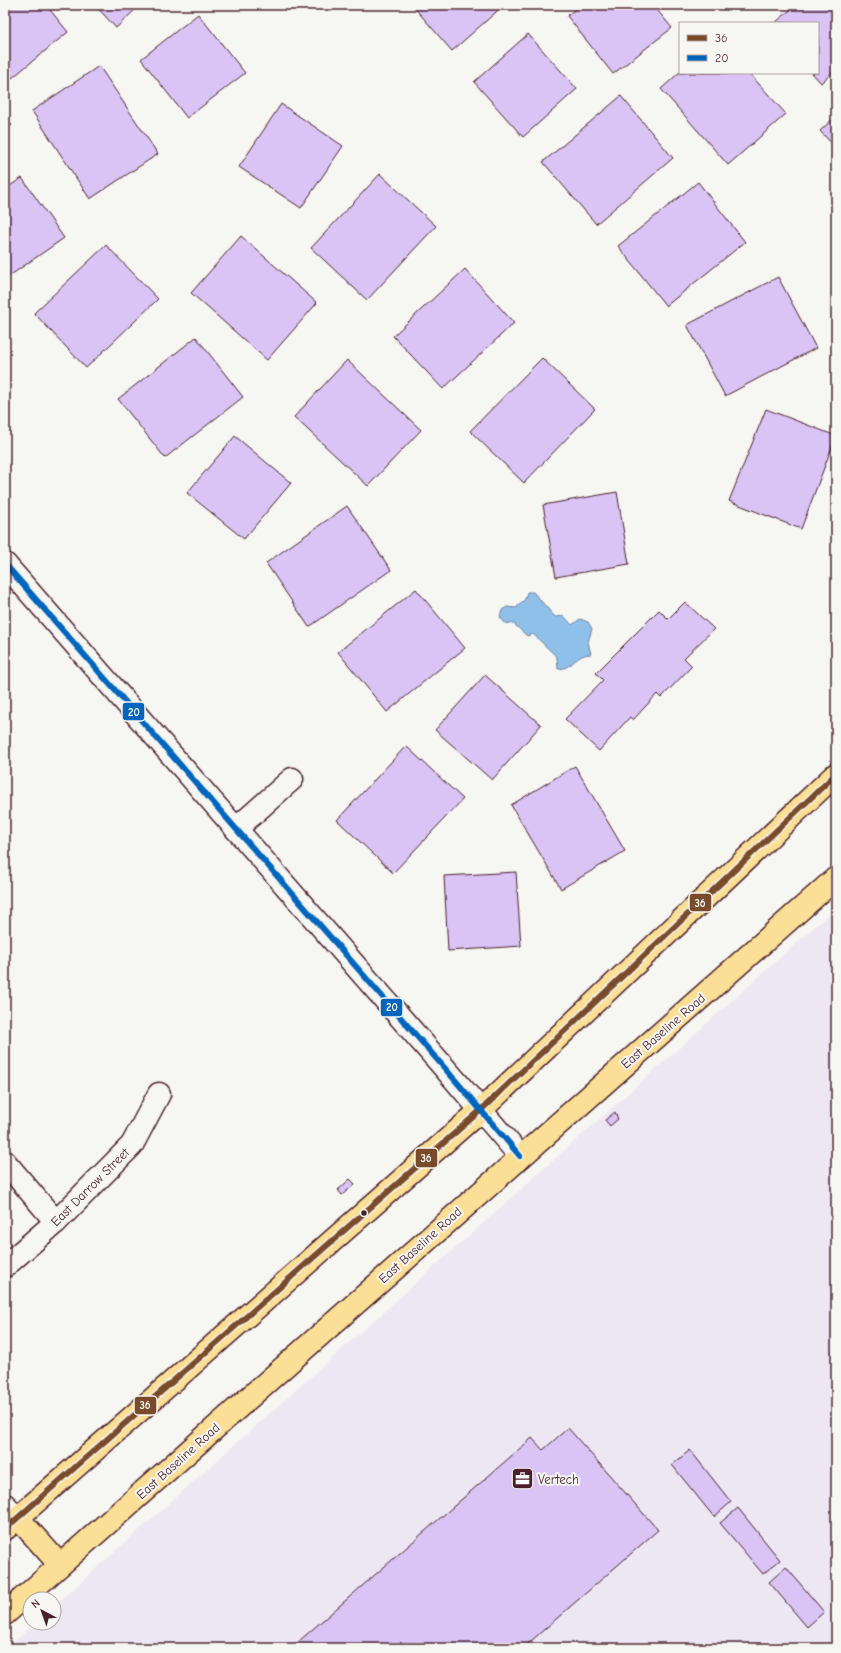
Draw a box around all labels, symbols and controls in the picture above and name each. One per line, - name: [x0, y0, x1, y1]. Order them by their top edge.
- legend: [679, 22, 819, 74]
- text: 36: [715, 31, 728, 45]
- text: 20: [715, 51, 729, 65]
- line badge: 20: [122, 702, 145, 721]
- text: 20: [128, 706, 140, 719]
- line badge: 36: [689, 893, 712, 912]
- text: 36: [694, 897, 706, 910]
- street label: East Baseline Road: [618, 990, 708, 1072]
- line badge: 20: [380, 998, 403, 1017]
- text: 20: [386, 1001, 398, 1014]
- street label: East Darrow Street: [48, 1144, 133, 1229]
- line badge: 36: [415, 1148, 438, 1168]
- text: 36: [420, 1152, 432, 1165]
- street label: East Baseline Road: [375, 1204, 465, 1286]
- unlabelled marker: [359, 1208, 369, 1218]
- line badge: 36: [134, 1396, 157, 1415]
- text: 36: [139, 1399, 151, 1412]
- street label: East Baseline Road: [133, 1420, 223, 1502]
- office icon: Vertech: [510, 1466, 536, 1492]
- place label: Vertech: [538, 1472, 579, 1487]
- north arrow: [22, 1591, 62, 1631]
- text: N: [29, 1597, 43, 1611]

